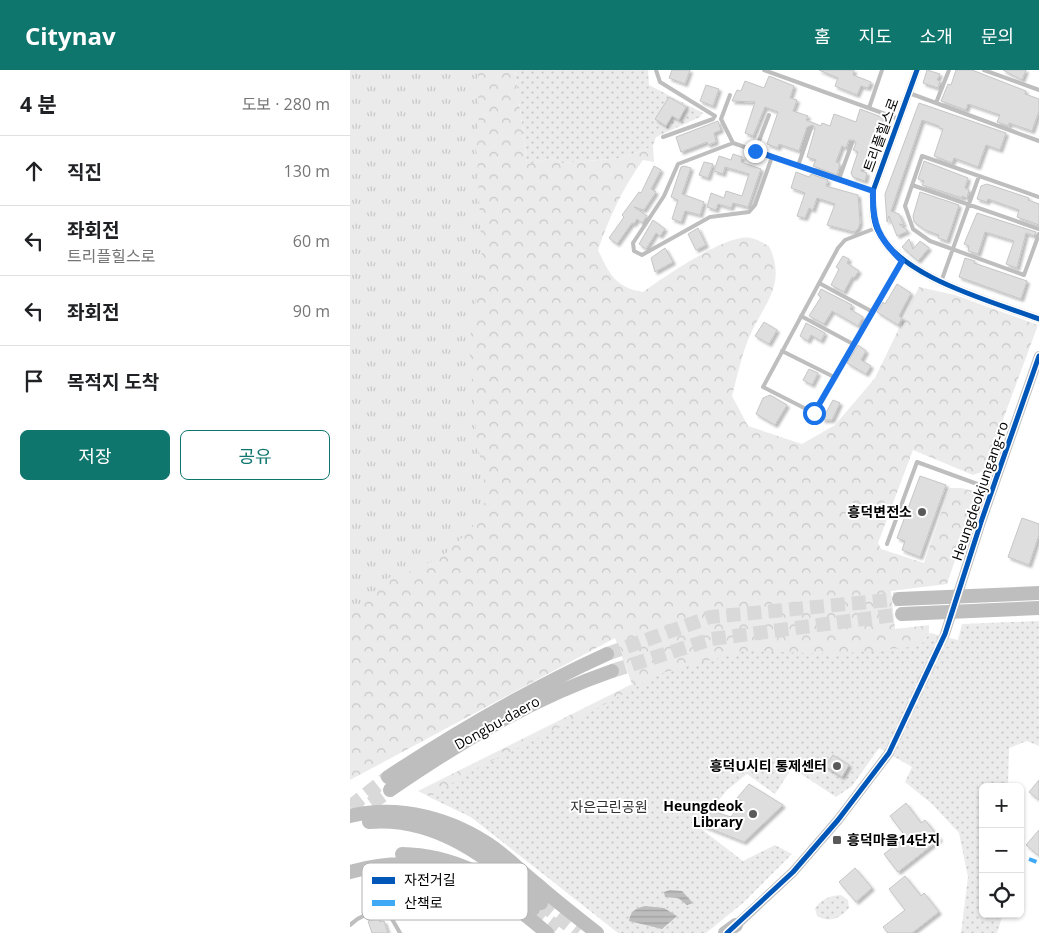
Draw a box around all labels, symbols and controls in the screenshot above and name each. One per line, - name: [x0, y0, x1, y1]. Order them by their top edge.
- text: Citynav: [25, 19, 116, 52]
- text: 홈: [814, 24, 831, 48]
- text: 지도: [859, 24, 892, 48]
- text: 소개: [920, 24, 953, 48]
- text: 문의: [981, 24, 1014, 48]
- text: 4 분: [20, 90, 57, 118]
- text: 도보 · 280 m: [242, 93, 330, 115]
- street label: 트리플힐스로: [858, 95, 903, 174]
- route end: [744, 140, 767, 163]
- icon: ahead: [20, 157, 48, 185]
- text: 직진: [67, 159, 102, 185]
- text: 130 m: [284, 160, 330, 182]
- text: 좌회전: [67, 217, 119, 243]
- icon: left: [20, 227, 48, 255]
- text: 60 m: [293, 230, 330, 252]
- text: 트리플힐스로: [67, 245, 155, 267]
- icon: left: [20, 297, 48, 325]
- text: 좌회전: [67, 299, 119, 325]
- text: 90 m: [293, 300, 330, 322]
- icon: arrive: [20, 367, 48, 395]
- text: 목적지 도착: [67, 369, 159, 395]
- route start: [803, 402, 826, 425]
- street label: Heungdeokjungang-ro: [947, 419, 1012, 563]
- button: 저장: [20, 430, 170, 480]
- button: 공유: [180, 430, 330, 480]
- place label: 흥덕변전소: [848, 502, 912, 521]
- marker: 흥덕변전소: [916, 506, 928, 518]
- street label: Dongbu-daero: [451, 691, 543, 754]
- place label: 흥덕U시티 통제센터: [710, 756, 827, 775]
- marker: 흥덕U시티 통제센터: [831, 760, 843, 772]
- map controls: [979, 783, 1024, 918]
- button: +: [979, 783, 1024, 828]
- place label: Heungdeok Library: [663, 796, 743, 831]
- park label: 자은근린공원: [570, 797, 648, 816]
- marker: Heungdeok Library: [747, 808, 759, 820]
- button: −: [979, 828, 1024, 873]
- place label: 흥덕마을14단지: [847, 830, 940, 849]
- marker: 흥덕마을14단지: [831, 834, 843, 846]
- legend: [362, 863, 528, 920]
- text: 자전거길: [404, 870, 456, 889]
- button: locate: [979, 873, 1024, 918]
- text: 산책로: [404, 893, 443, 912]

